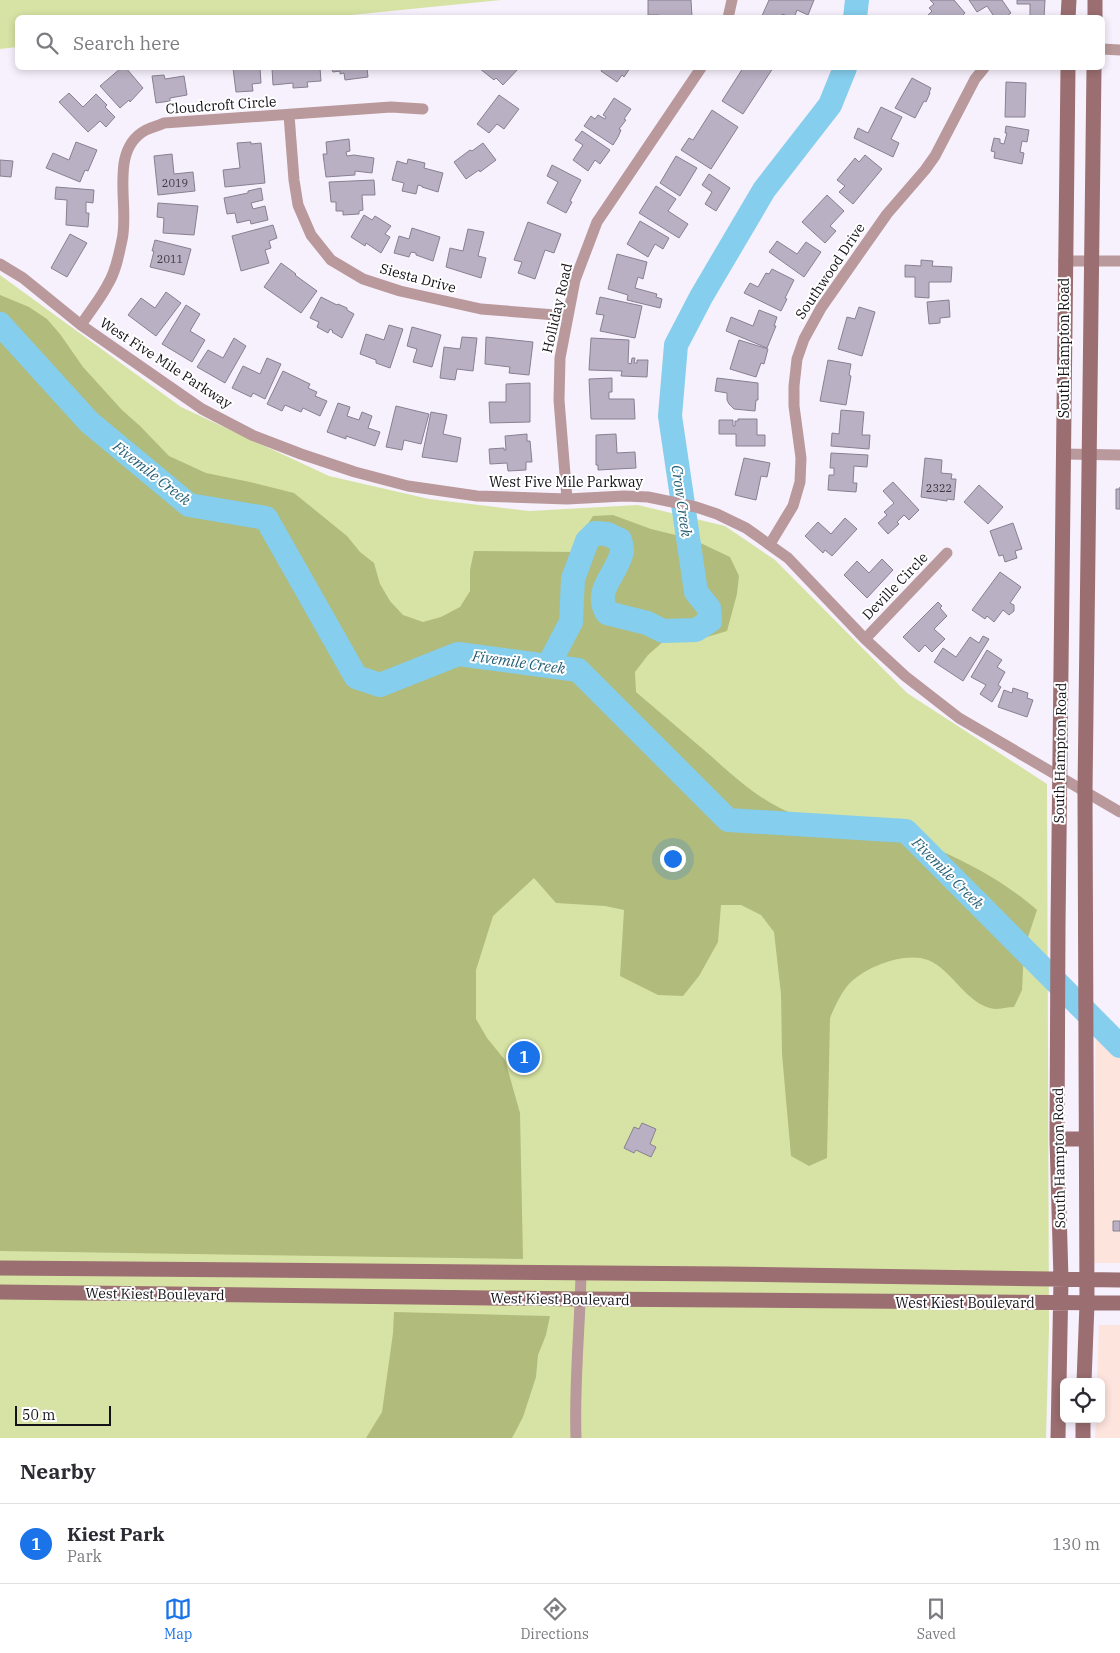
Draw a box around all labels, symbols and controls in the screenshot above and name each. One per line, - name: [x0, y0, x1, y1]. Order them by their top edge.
- search box: [15, 15, 1105, 70]
- icon: search: [33, 29, 61, 57]
- text: Search here: [73, 31, 180, 55]
- street label: Cloudcroft Circle: [165, 92, 277, 118]
- house number: 2019: [162, 176, 188, 190]
- street label: Southwood Drive: [791, 219, 869, 323]
- house number: 2011: [157, 252, 183, 266]
- street label: Siesta Drive: [378, 259, 458, 297]
- street label: Holliday Road: [538, 261, 576, 355]
- street label: South Hampton Road: [1055, 277, 1073, 418]
- street label: West Five Mile Parkway: [96, 313, 236, 413]
- water label: Fivemile Creek: [108, 436, 195, 509]
- water label: Crow Creek: [668, 464, 696, 538]
- street label: West Five Mile Parkway: [489, 473, 644, 491]
- house number: 2322: [926, 481, 952, 495]
- street label: Deville Circle: [858, 548, 932, 624]
- water label: Fivemile Creek: [470, 646, 567, 678]
- street label: South Hampton Road: [1050, 682, 1070, 824]
- water label: Fivemile Creek: [907, 832, 988, 913]
- your location: [660, 846, 686, 872]
- pin: 1: [508, 1038, 540, 1076]
- street label: South Hampton Road: [1049, 1087, 1069, 1229]
- street label: West Kiest Boulevard: [85, 1284, 225, 1304]
- street label: West Kiest Boulevard: [490, 1289, 630, 1309]
- street label: West Kiest Boulevard: [895, 1294, 1035, 1312]
- map controls: [1060, 1378, 1105, 1423]
- button: locate: [1060, 1378, 1105, 1423]
- scale bar: [15, 1403, 111, 1426]
- text: 50 m: [22, 1406, 55, 1424]
- text: Nearby: [20, 1457, 96, 1485]
- text: Kiest Park: [67, 1522, 164, 1546]
- text: 1: [31, 1534, 41, 1554]
- text: 130 m: [1052, 1534, 1100, 1554]
- text: Park: [67, 1546, 102, 1566]
- tab: Map: [164, 1595, 192, 1643]
- tab: Directions: [520, 1595, 589, 1643]
- tab: Saved: [917, 1595, 956, 1643]

